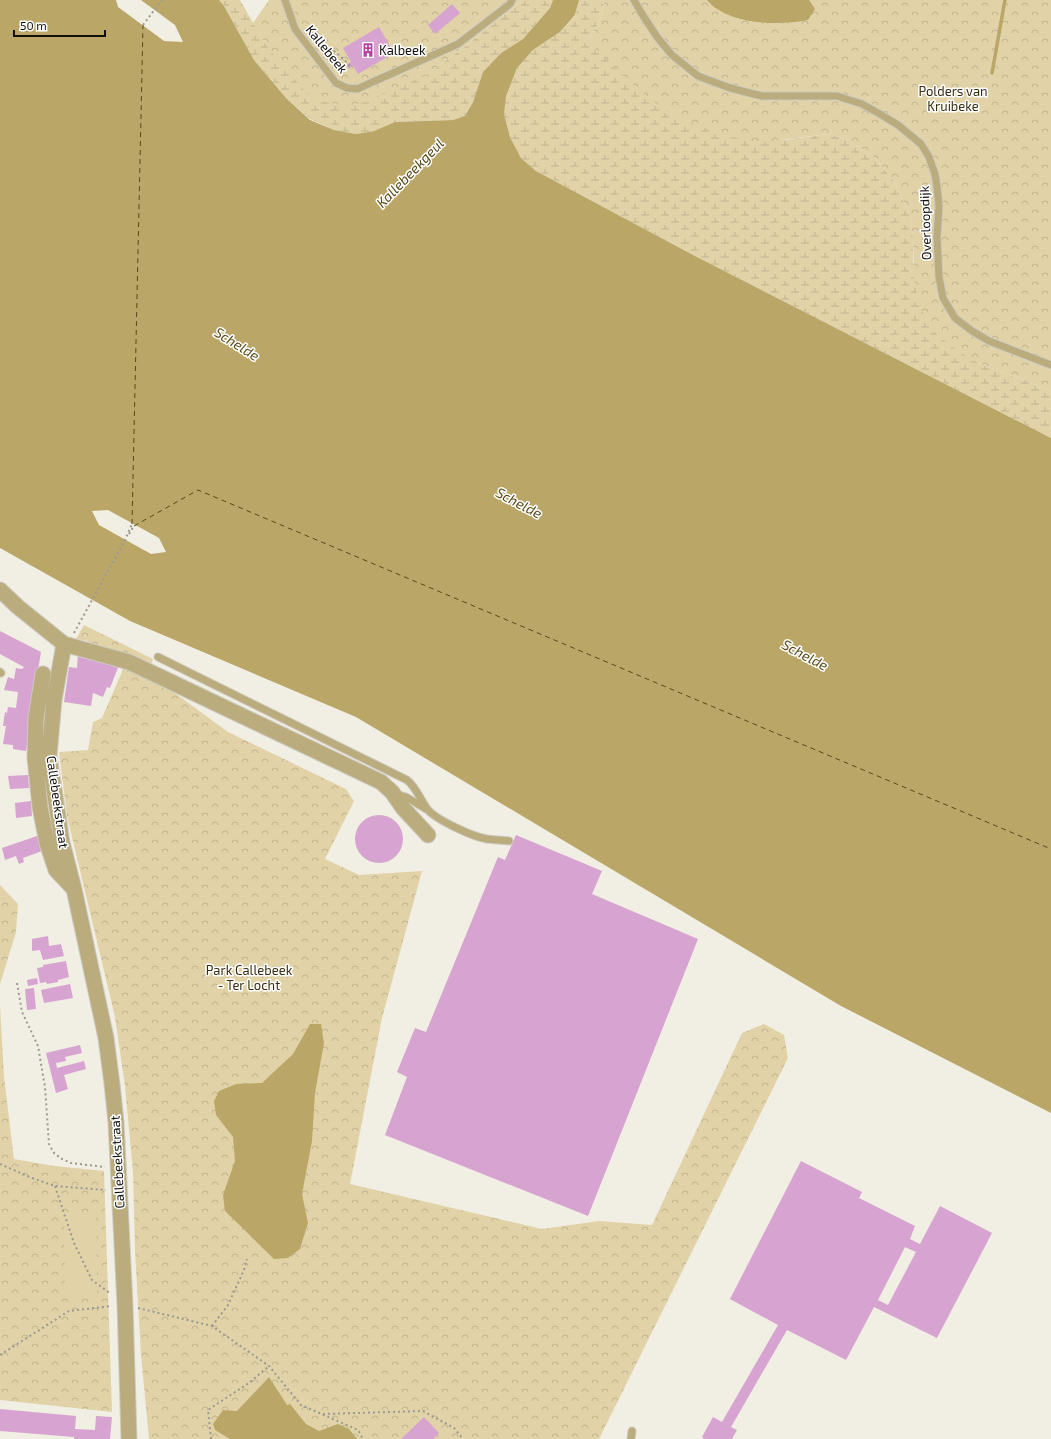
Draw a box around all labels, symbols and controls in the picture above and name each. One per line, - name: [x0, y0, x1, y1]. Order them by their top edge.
- scale bar: [14, 12, 105, 38]
- text: 50 m: [20, 18, 47, 32]
- street label: Kallebeek: [303, 22, 352, 77]
- building icon: Kalbeek: [360, 42, 376, 58]
- place label: Kalbeek: [379, 42, 426, 58]
- park label: Polders van Kruibeke: [918, 83, 988, 114]
- water label: Kallebeekgeul: [372, 134, 447, 211]
- street label: Overloopdijk: [916, 185, 934, 260]
- water label: Schelde: [212, 323, 263, 364]
- water label: Schelde: [493, 483, 546, 522]
- water label: Schelde: [779, 635, 832, 674]
- street label: Callebeekstraat: [44, 755, 72, 849]
- park label: Park Callebeek - Ter Locht: [206, 962, 293, 993]
- street label: Callebeekstraat: [107, 1115, 127, 1209]

